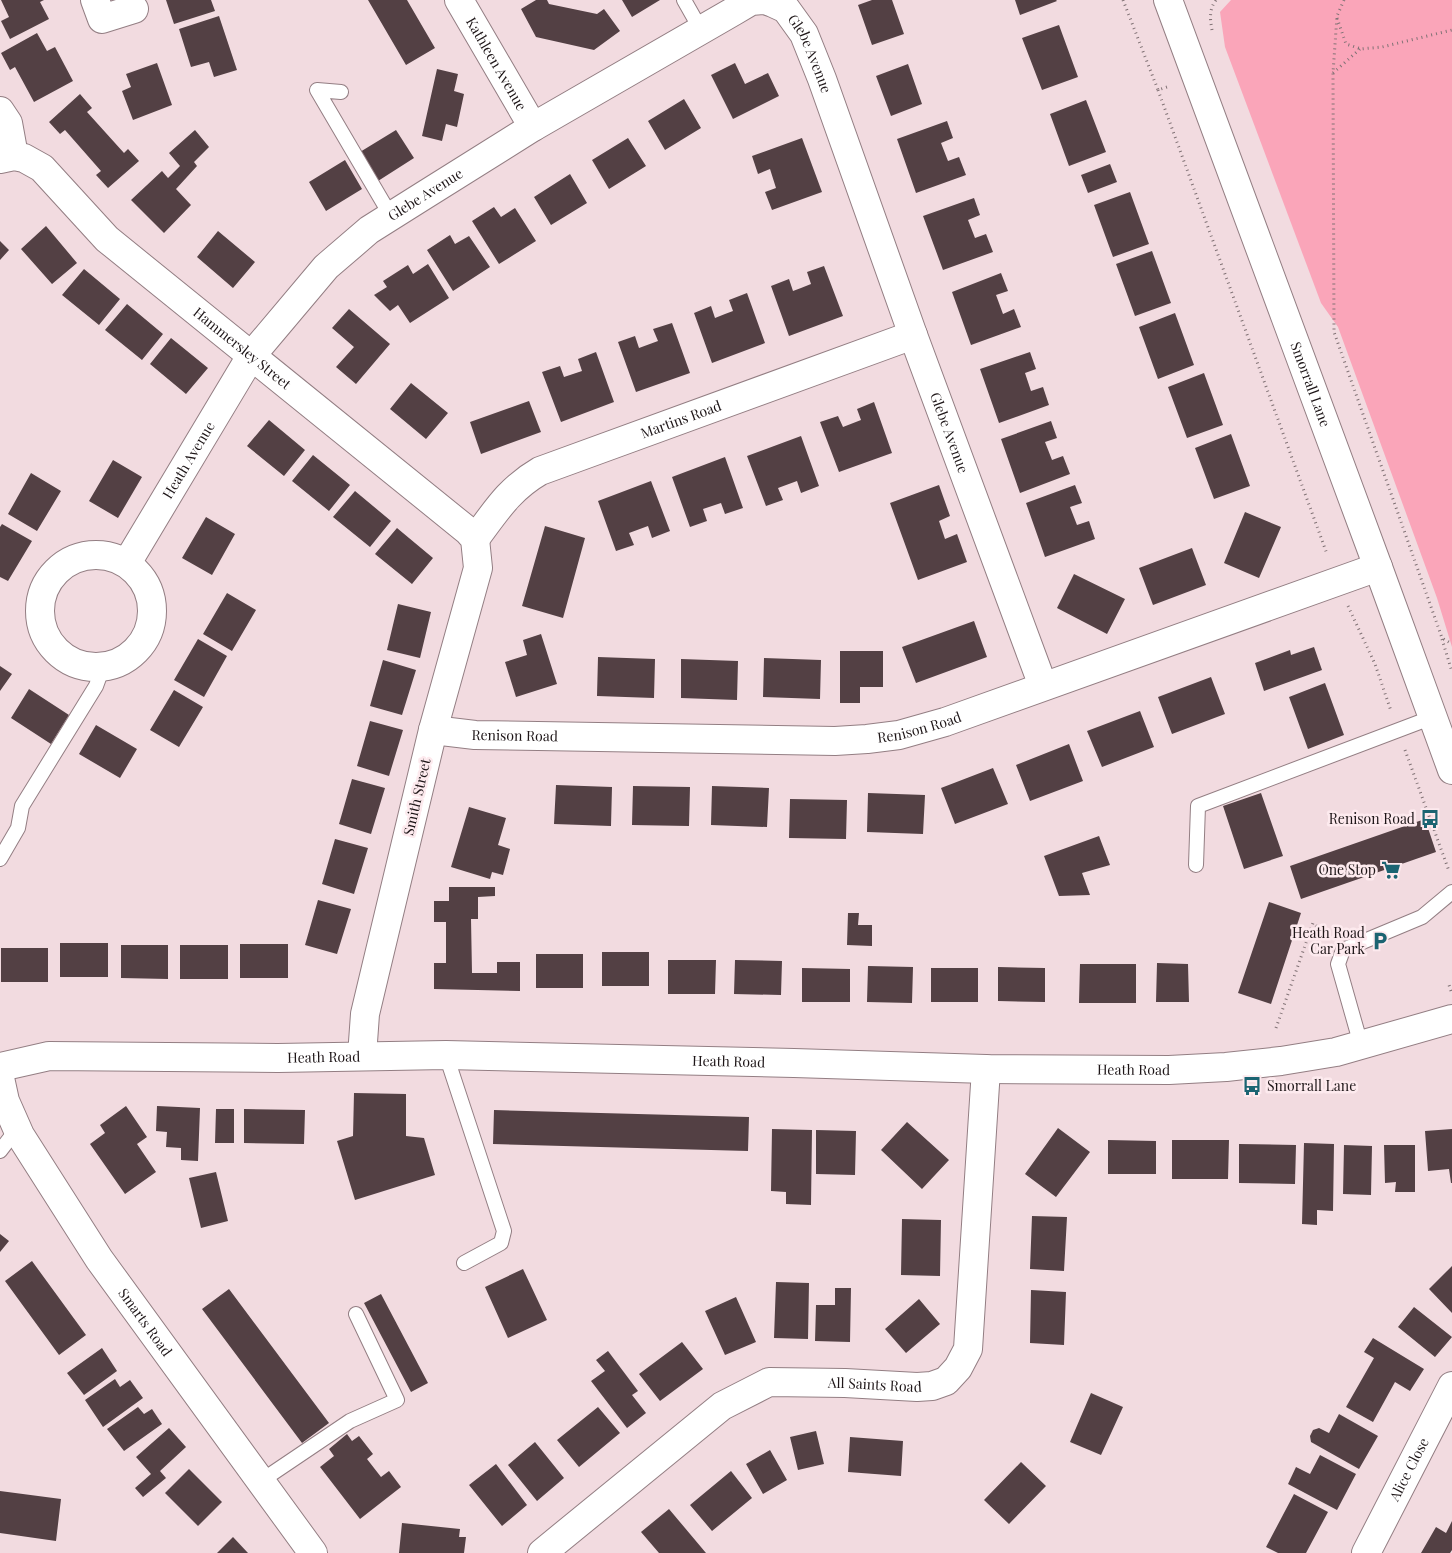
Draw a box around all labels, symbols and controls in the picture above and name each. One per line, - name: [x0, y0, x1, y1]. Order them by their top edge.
- street label: Glebe Avenue: [784, 10, 836, 96]
- street label: Kathleen Avenue: [462, 14, 531, 114]
- street label: Glebe Avenue: [384, 163, 466, 225]
- street label: Hammersley Street: [189, 302, 296, 394]
- street label: Smorrall Lane: [1286, 339, 1335, 429]
- street label: Glebe Avenue: [926, 389, 973, 476]
- street label: Martins Road: [638, 396, 724, 442]
- street label: Heath Avenue: [158, 418, 219, 502]
- street label: Renison Road: [876, 707, 964, 747]
- street label: Renison Road: [471, 725, 558, 745]
- street label: Smith Street: [398, 756, 435, 837]
- bus stop icon: Renison Road: [1419, 808, 1441, 830]
- place label: Renison Road: [1329, 809, 1415, 828]
- supermarket icon: One Stop: [1380, 859, 1402, 881]
- place label: One Stop: [1318, 860, 1376, 879]
- place label: Heath Road Car Park: [1292, 923, 1365, 958]
- parking icon: Heath Road Car Park: [1369, 930, 1391, 952]
- street label: Heath Road: [287, 1047, 360, 1067]
- street label: Heath Road: [692, 1051, 765, 1071]
- street label: Heath Road: [1097, 1060, 1170, 1079]
- bus stop icon: Smorrall Lane: [1241, 1075, 1263, 1097]
- place label: Smorrall Lane: [1267, 1076, 1356, 1095]
- street label: Smarts Road: [114, 1284, 177, 1360]
- street label: All Saints Road: [827, 1373, 922, 1396]
- street label: Alice Close: [1384, 1434, 1433, 1505]

